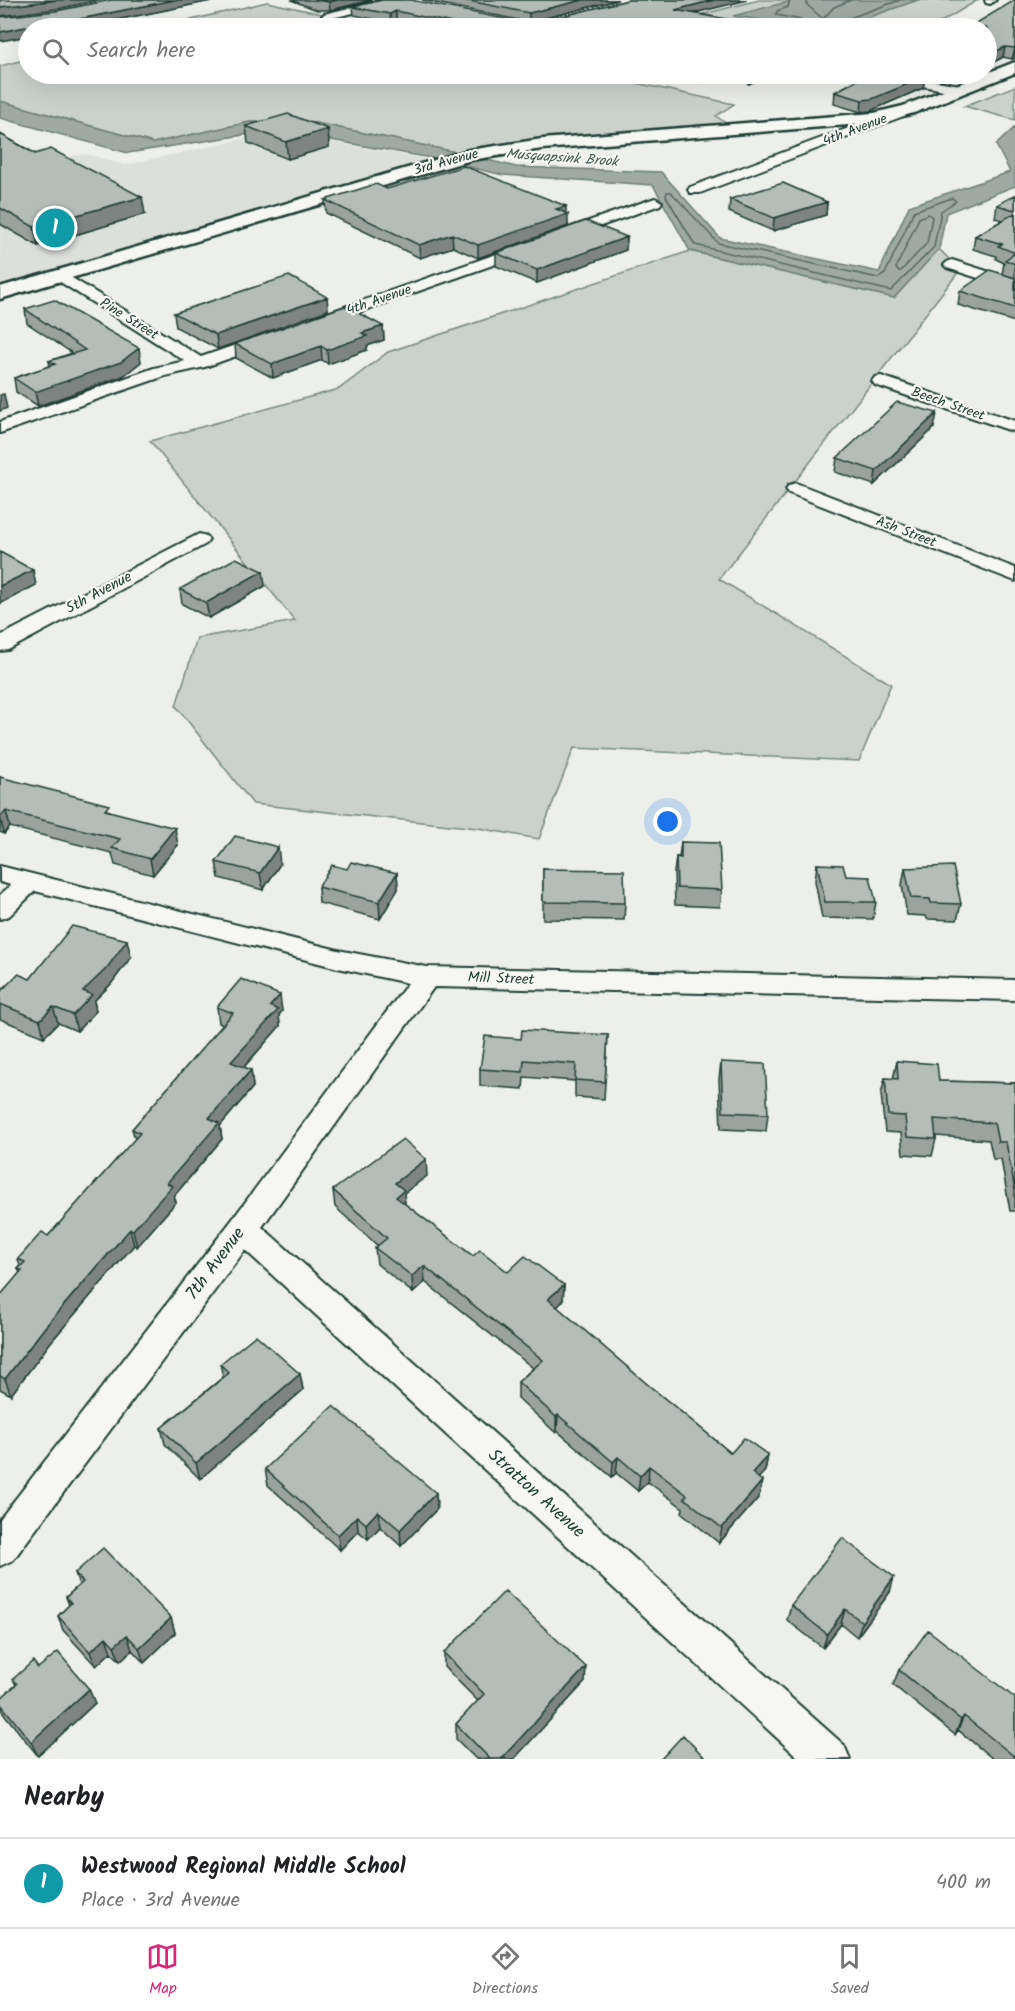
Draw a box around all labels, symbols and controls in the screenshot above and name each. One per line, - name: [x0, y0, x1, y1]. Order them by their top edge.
- search box: [18, 18, 997, 84]
- text: Search here: [87, 34, 195, 69]
- icon: search: [39, 35, 72, 68]
- street label: 4th Avenue: [820, 107, 891, 152]
- street label: 3rd Avenue: [411, 143, 482, 181]
- water label: Musquapsink Brook: [505, 143, 621, 173]
- pin: 1: [36, 206, 74, 250]
- street label: 4th Avenue: [344, 278, 415, 321]
- street label: Pine Street: [95, 292, 163, 346]
- street label: Beech Street: [908, 381, 988, 427]
- street label: Ash Street: [873, 510, 940, 554]
- street label: 5th Avenue: [62, 565, 137, 621]
- your location: [653, 807, 682, 836]
- street label: Mill Street: [467, 966, 535, 992]
- street label: 7th Avenue: [179, 1221, 253, 1307]
- street label: Stratton Avenue: [481, 1442, 591, 1546]
- text: Nearby: [24, 1777, 104, 1819]
- text: Westwood Regional Middle School: [81, 1850, 406, 1885]
- text: 1: [40, 1867, 47, 1899]
- text: 400 m: [936, 1867, 991, 1899]
- text: Place · 3rd Avenue: [81, 1885, 240, 1917]
- tab: Map: [146, 1940, 179, 2001]
- tab: Directions: [472, 1940, 538, 2001]
- tab: Saved: [831, 1940, 869, 2001]

